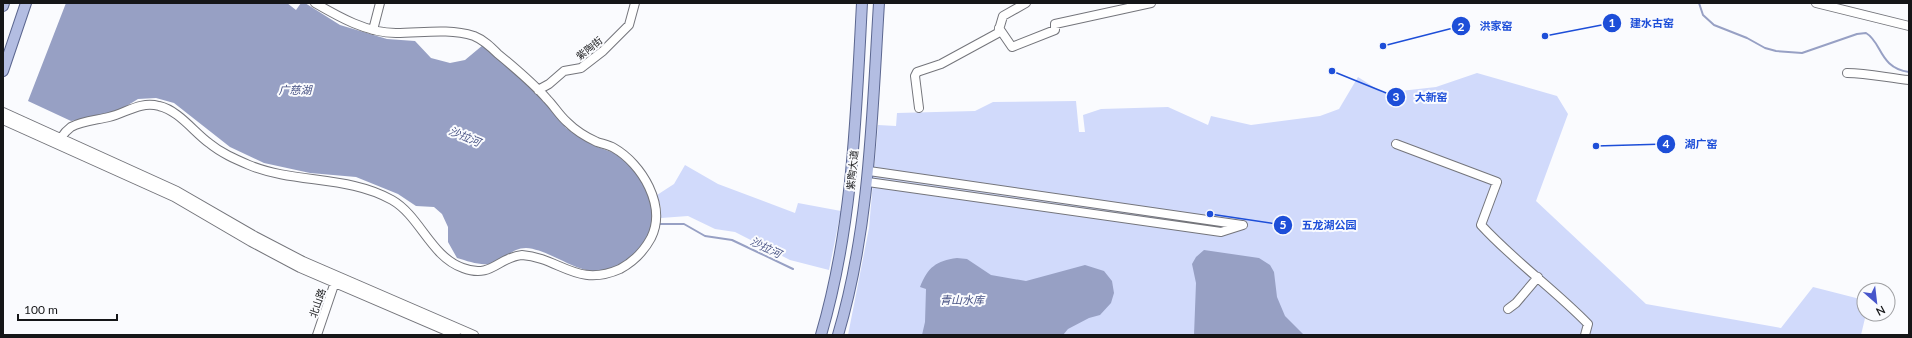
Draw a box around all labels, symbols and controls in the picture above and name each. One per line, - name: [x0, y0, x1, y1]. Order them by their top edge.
- callout: 建水古窑: [1602, 12, 1682, 35]
- callout: 洪家窑: [1451, 15, 1520, 38]
- text: 1: [1609, 15, 1616, 30]
- text: 建水古窑: [1630, 16, 1674, 29]
- text: 2: [1458, 19, 1465, 34]
- text: 洪家窑: [1480, 19, 1513, 32]
- street label: 紫陶街: [574, 34, 604, 62]
- water label: 广慈湖: [279, 83, 313, 96]
- callout: 大新窑: [1386, 85, 1455, 108]
- text: 3: [1393, 89, 1400, 104]
- text: 大新窑: [1415, 90, 1448, 103]
- water label: 沙拉河: [447, 124, 485, 149]
- callout: 湖广窑: [1656, 132, 1725, 155]
- text: 4: [1663, 136, 1670, 151]
- text: 湖广窑: [1685, 137, 1718, 150]
- street label: 紫陶大道: [844, 149, 860, 191]
- callout: 五龙湖公园: [1273, 214, 1364, 237]
- text: 5: [1280, 217, 1287, 232]
- text: 五龙湖公园: [1302, 218, 1357, 231]
- water label: 沙拉河: [748, 234, 786, 261]
- north arrow: [1856, 282, 1896, 322]
- street label: 北山路: [306, 287, 328, 319]
- water label: 青山水库: [940, 293, 986, 306]
- scale bar: [18, 296, 117, 322]
- text: 100 m: [24, 302, 58, 317]
- text: N: [1874, 304, 1888, 319]

